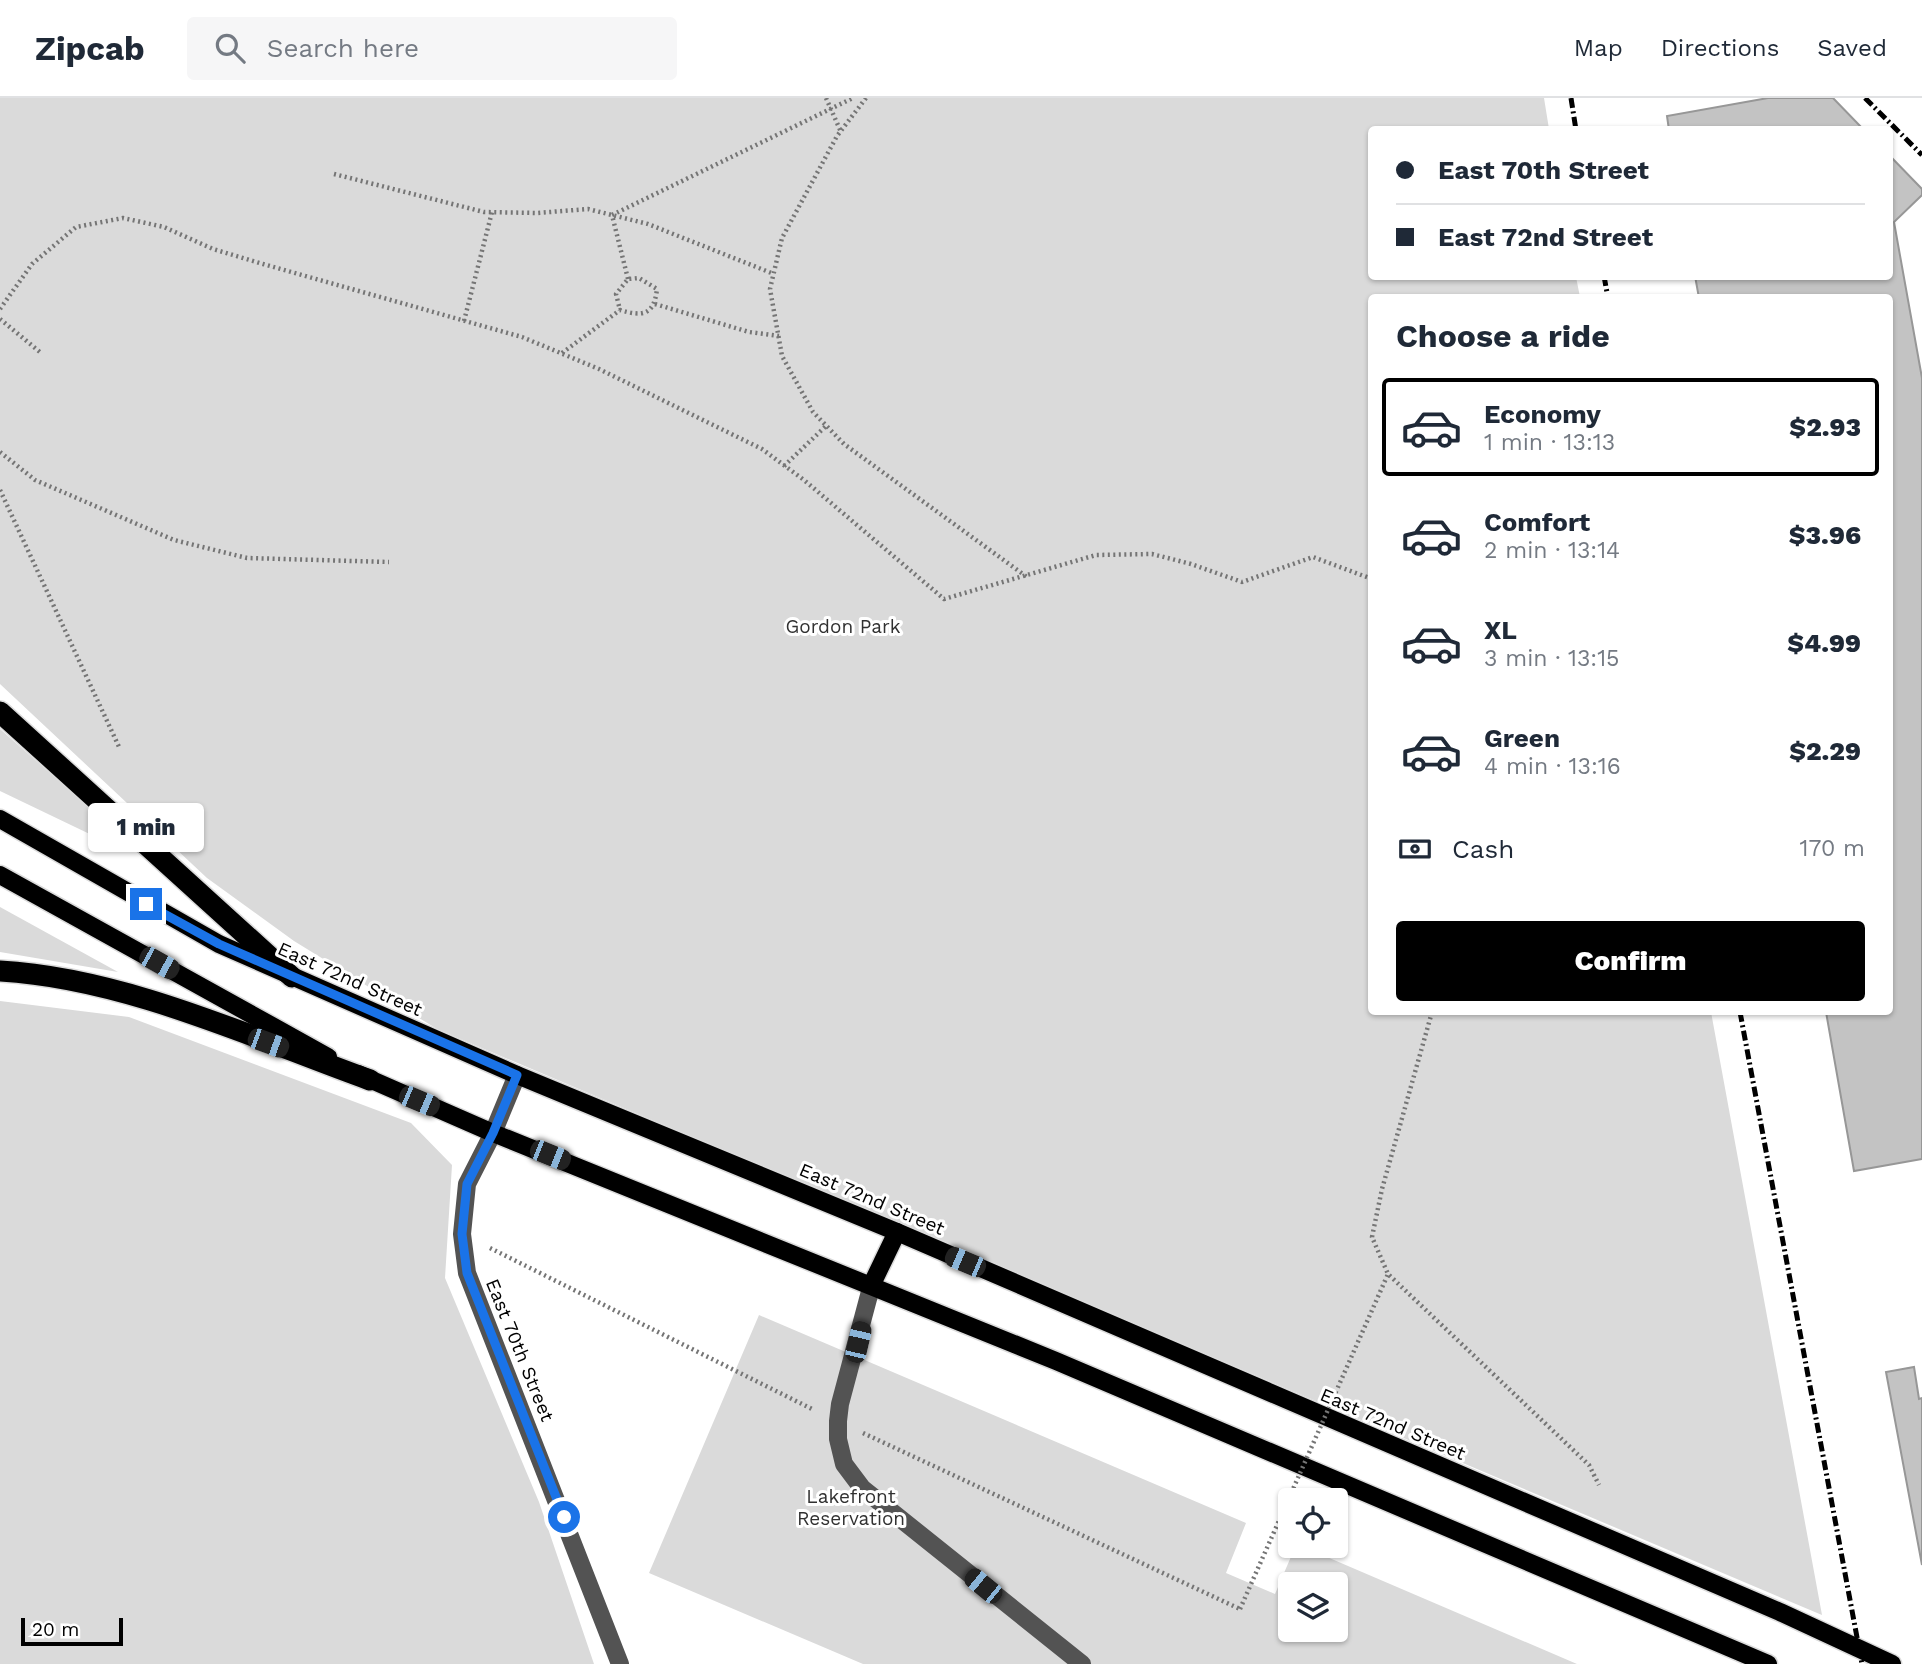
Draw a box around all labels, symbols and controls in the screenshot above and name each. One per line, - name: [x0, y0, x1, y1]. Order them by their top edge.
- search box: [187, 17, 677, 80]
- text: Zipcab: [35, 29, 145, 68]
- icon: search: [211, 29, 249, 67]
- text: Search here: [267, 33, 419, 63]
- text: Map: [1574, 34, 1623, 62]
- text: Directions: [1661, 34, 1779, 62]
- text: Saved: [1817, 34, 1887, 62]
- text: East 70th Street: [1438, 155, 1649, 185]
- text: East 72nd Street: [1438, 222, 1653, 252]
- text: Choose a ride: [1396, 317, 1610, 355]
- icon: car: [1400, 396, 1463, 459]
- text: Economy: [1484, 399, 1601, 429]
- text: $2.93: [1789, 412, 1861, 442]
- text: 1 min · 13:13: [1484, 429, 1615, 456]
- icon: car: [1400, 504, 1463, 567]
- text: Comfort: [1484, 507, 1590, 537]
- text: $3.96: [1789, 520, 1861, 550]
- text: 2 min · 13:14: [1484, 537, 1620, 564]
- icon: car: [1400, 612, 1463, 675]
- park label: Gordon Park: [785, 615, 901, 638]
- text: XL: [1484, 615, 1517, 645]
- text: $4.99: [1787, 628, 1861, 658]
- text: 3 min · 13:15: [1484, 645, 1620, 672]
- icon: car: [1400, 720, 1463, 783]
- text: Green: [1484, 723, 1560, 753]
- text: $2.29: [1789, 736, 1861, 766]
- text: 4 min · 13:16: [1484, 753, 1621, 780]
- callout: 1 min: [88, 802, 204, 852]
- text: 1 min: [116, 814, 176, 841]
- icon: cash: [1396, 830, 1434, 868]
- text: Cash: [1452, 834, 1514, 864]
- text: 170 m: [1800, 835, 1865, 862]
- route end: [130, 888, 162, 920]
- button: Confirm: [1396, 921, 1865, 1001]
- street label: East 72nd Street: [274, 937, 426, 1021]
- car: [136, 944, 183, 982]
- car: [245, 1026, 292, 1060]
- car: [396, 1083, 443, 1119]
- car: [527, 1137, 574, 1173]
- street label: East 72nd Street: [796, 1158, 948, 1240]
- car: [942, 1244, 989, 1280]
- street label: East 70th Street: [481, 1275, 559, 1425]
- car: [844, 1319, 873, 1365]
- street label: East 72nd Street: [1317, 1383, 1469, 1465]
- park label: Lakefront Reservation: [797, 1485, 905, 1530]
- map controls: [1278, 1488, 1348, 1642]
- button: locate: [1278, 1488, 1348, 1558]
- route start: [548, 1501, 580, 1533]
- car: [961, 1565, 1006, 1607]
- button: layers: [1278, 1572, 1348, 1642]
- scale bar: [21, 1615, 122, 1647]
- text: 20 m: [32, 1618, 79, 1641]

